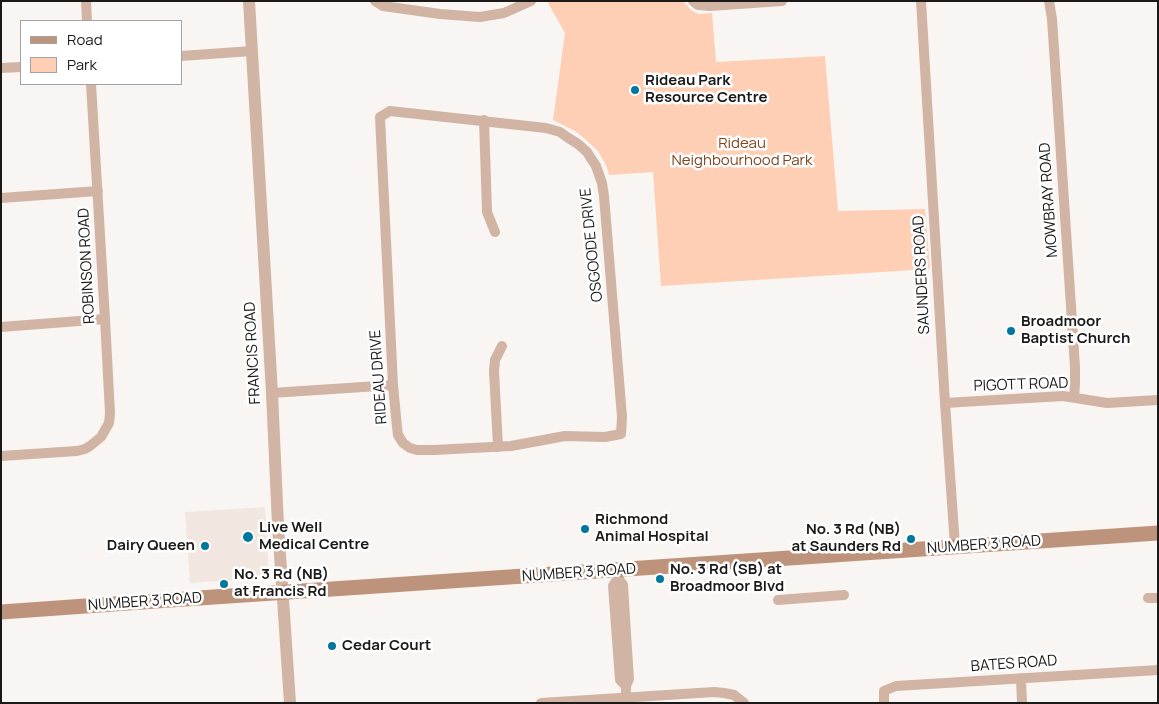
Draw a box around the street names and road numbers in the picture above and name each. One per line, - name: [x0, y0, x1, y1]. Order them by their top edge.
- street label: MOWBRAY ROAD: [1036, 142, 1062, 258]
- street label: OSGOODE DRIVE: [577, 187, 607, 303]
- street label: ROBINSON ROAD: [75, 207, 99, 325]
- street label: SAUNDERS ROAD: [910, 215, 934, 335]
- street label: FRANCIS ROAD: [241, 301, 265, 405]
- street label: RIDEAU DRIVE: [367, 329, 391, 425]
- street label: PIGOTT ROAD: [973, 374, 1069, 396]
- street label: NUMBER 3 ROAD: [926, 532, 1042, 558]
- street label: NUMBER 3 ROAD: [521, 560, 637, 586]
- street label: NUMBER 3 ROAD: [87, 589, 203, 615]
- street label: BATES ROAD: [970, 652, 1058, 676]

